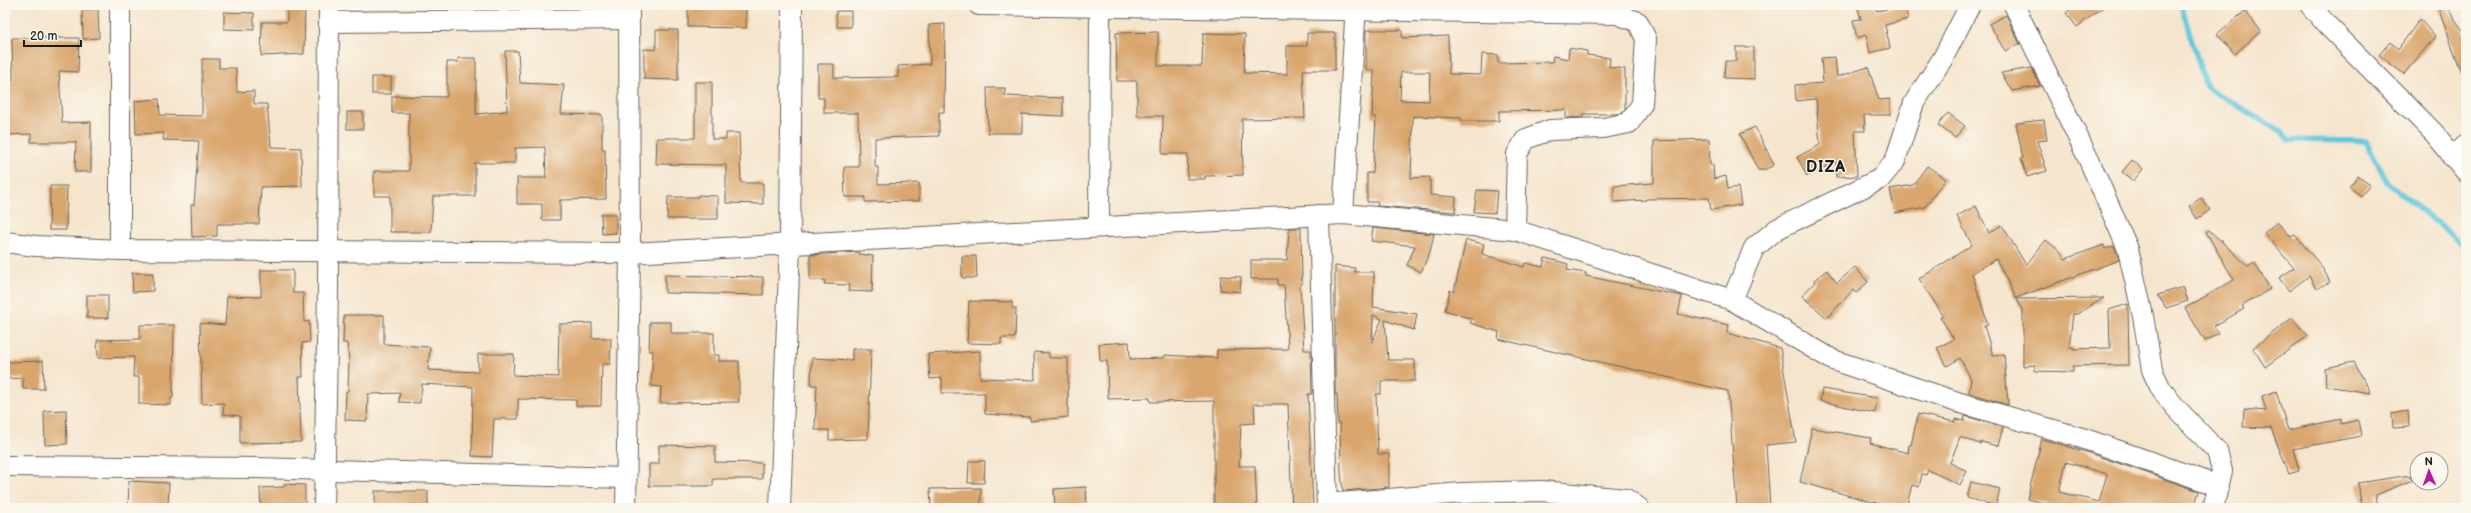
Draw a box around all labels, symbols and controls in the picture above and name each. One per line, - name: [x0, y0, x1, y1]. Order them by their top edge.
- scale bar: [24, 22, 81, 48]
- text: 20 m: [30, 29, 57, 44]
- district label: DIZA: [1806, 158, 1846, 177]
- north arrow: [2409, 451, 2449, 491]
- text: N: [2424, 455, 2433, 468]

